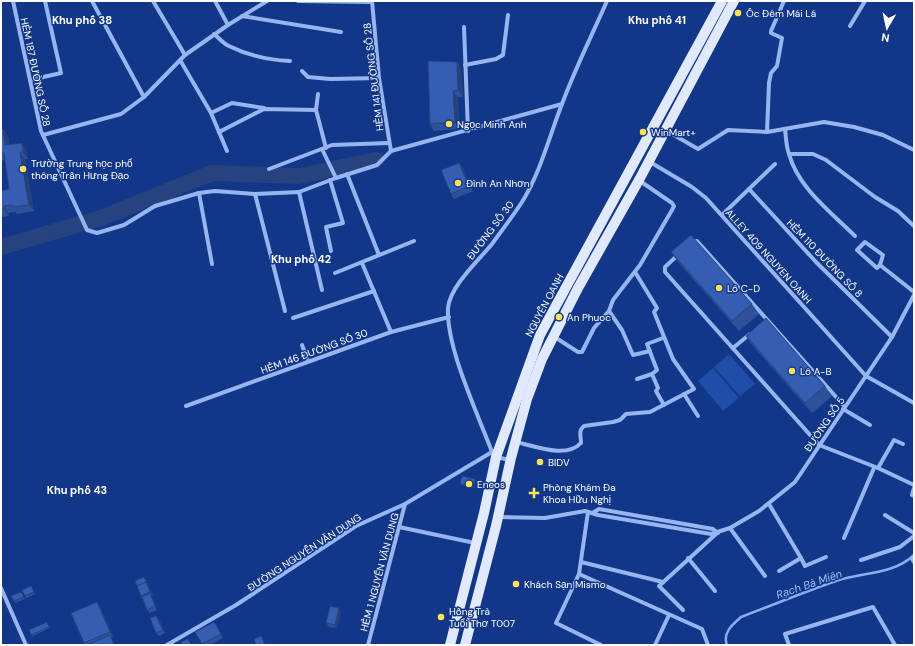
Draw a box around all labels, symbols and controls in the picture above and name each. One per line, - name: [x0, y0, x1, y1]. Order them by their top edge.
- place label: Ốc Đêm Mái Lá: [746, 7, 816, 20]
- marker: Ốc Đêm Mái Lá: [733, 8, 743, 18]
- north arrow: [867, 8, 907, 48]
- district label: Khu phố 38: [52, 13, 112, 27]
- district label: Khu phố 41: [628, 13, 686, 27]
- street label: HẺM 187 ĐƯỜNG SỐ 28: [18, 17, 53, 128]
- street label: HẺM 141 ĐƯỜNG SỐ 28: [360, 22, 387, 132]
- text: N: [880, 30, 890, 45]
- place label: Ngọc Minh Anh: [457, 118, 527, 131]
- marker: Ngọc Minh Anh: [444, 119, 454, 129]
- place label: WinMart+: [651, 126, 696, 139]
- marker: WinMart+: [638, 127, 648, 137]
- place label: Trường Trung học phổ thông Trần Hưng Đạo: [31, 157, 133, 182]
- marker: Trường Trung học phổ thông Trần Hưng Đạo: [18, 164, 28, 174]
- place label: Đình An Nhơn: [466, 177, 530, 190]
- marker: Đình An Nhơn: [453, 178, 463, 188]
- street label: ĐƯỜNG SỐ 30: [464, 198, 517, 262]
- street label: ALLEY 409 NGUYEN OANH: [723, 206, 815, 306]
- street label: HẺM 110 ĐƯỜNG SỐ 8: [784, 216, 865, 300]
- district label: Khu phố 42: [271, 252, 331, 266]
- street label: NGUYỄN OANH: [522, 271, 567, 339]
- place label: Lô C-D: [727, 282, 760, 295]
- marker: Lô C-D: [714, 283, 724, 293]
- place label: An Phuoc: [567, 311, 611, 324]
- marker: An Phuoc: [554, 312, 564, 322]
- street label: HẺM 146 ĐƯỜNG SỐ 30: [259, 326, 370, 377]
- place label: Lô A-B: [800, 365, 831, 378]
- marker: Lô A-B: [787, 366, 797, 376]
- street label: ĐƯỜNG SỐ 5: [801, 394, 848, 454]
- place label: BIDV: [548, 456, 570, 469]
- marker: BIDV: [535, 457, 545, 467]
- place label: Eneos: [477, 478, 505, 491]
- marker: Eneos: [464, 479, 474, 489]
- place label: Phòng Khám Đa Khoa Hữu Nghị: [543, 481, 616, 506]
- district label: Khu phố 43: [47, 483, 107, 497]
- marker: Phòng Khám Đa Khoa Hữu Nghị: [528, 487, 540, 499]
- street label: ĐƯỜNG NGUYỄN VĂN DUNG: [245, 511, 364, 594]
- street label: HẺM 1 NGUYỄN VĂN DUNG: [357, 511, 402, 633]
- water label: Rạch Bà Miên: [774, 566, 844, 602]
- place label: Khách Sạn Mismo: [524, 578, 606, 591]
- marker: Khách Sạn Mismo: [511, 579, 521, 589]
- place label: Hồng Trà Tuổi Thơ T007: [449, 605, 515, 630]
- marker: Hồng Trà Tuổi Thơ T007: [436, 612, 446, 622]

